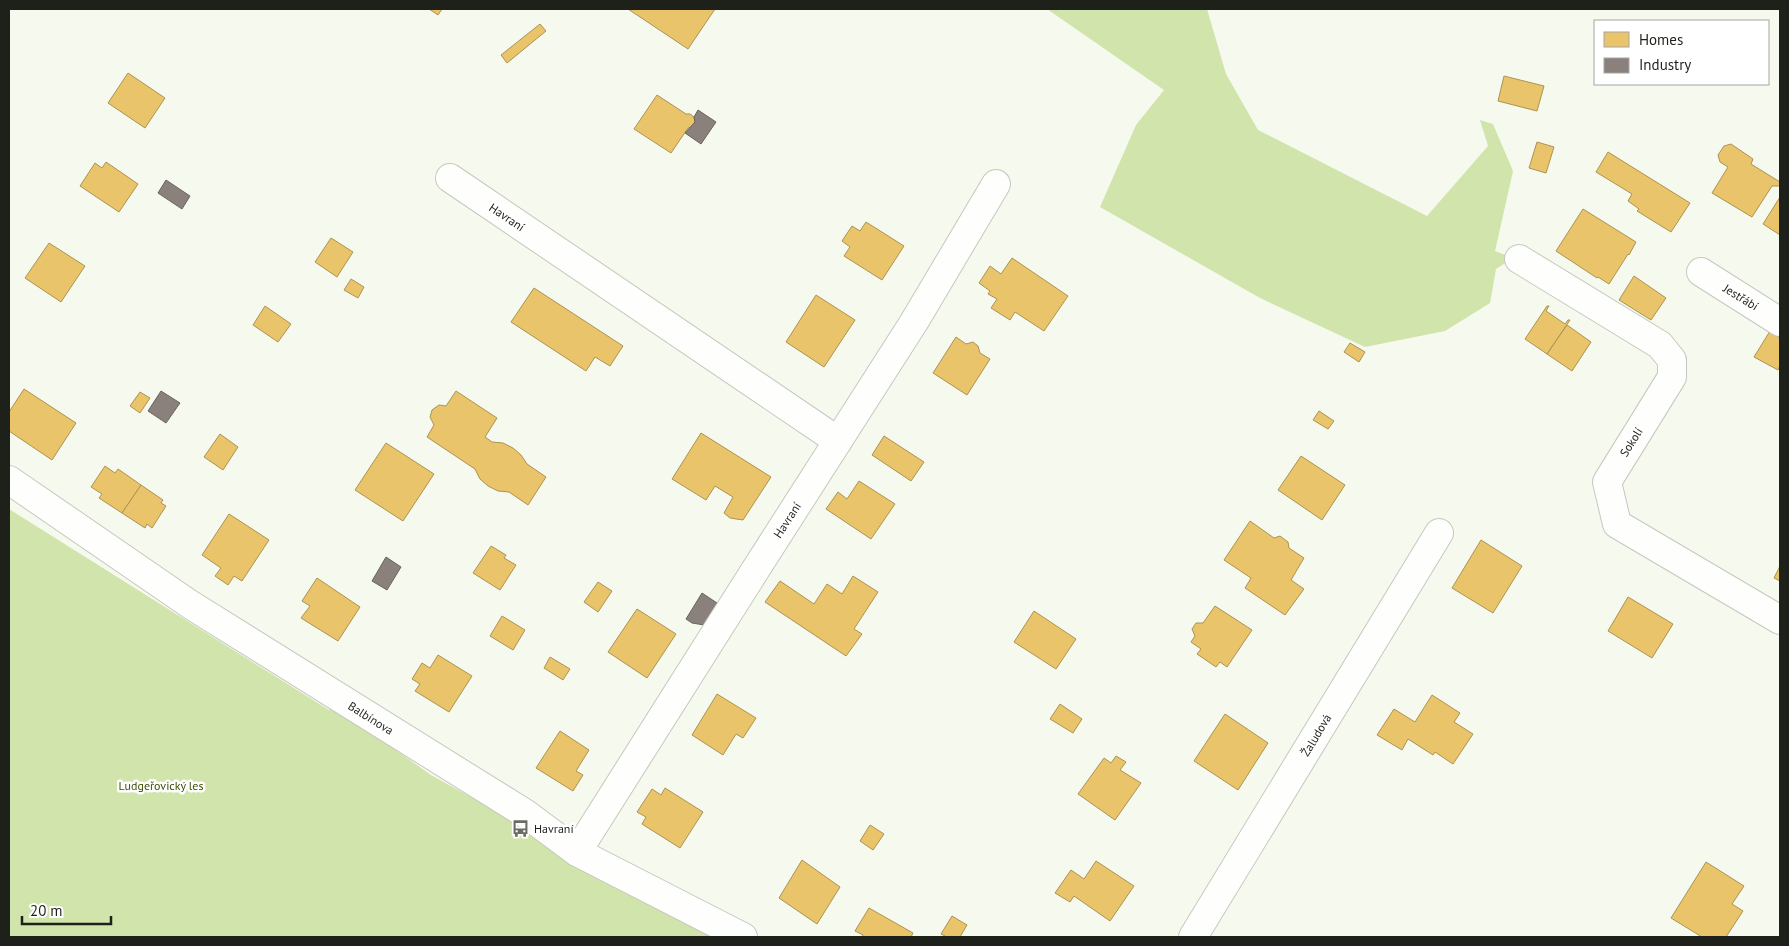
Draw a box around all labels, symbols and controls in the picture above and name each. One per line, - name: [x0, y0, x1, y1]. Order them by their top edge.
- legend: [1594, 20, 1769, 85]
- text: Homes: [1639, 30, 1683, 49]
- text: Industry: [1639, 55, 1691, 74]
- street label: Havraní: [486, 200, 528, 234]
- street label: Jestřábí: [1720, 280, 1761, 314]
- street label: Sokolí: [1616, 425, 1646, 459]
- street label: Havraní: [770, 499, 804, 541]
- street label: Balbínova: [346, 698, 397, 738]
- street label: Žaludová: [1298, 711, 1334, 759]
- park label: Ludgeřovický les: [119, 778, 203, 793]
- bus stop icon: Havraní: [510, 818, 530, 838]
- place label: Havraní: [534, 821, 574, 836]
- scale bar: [22, 894, 111, 926]
- text: 20 m: [30, 901, 63, 920]

